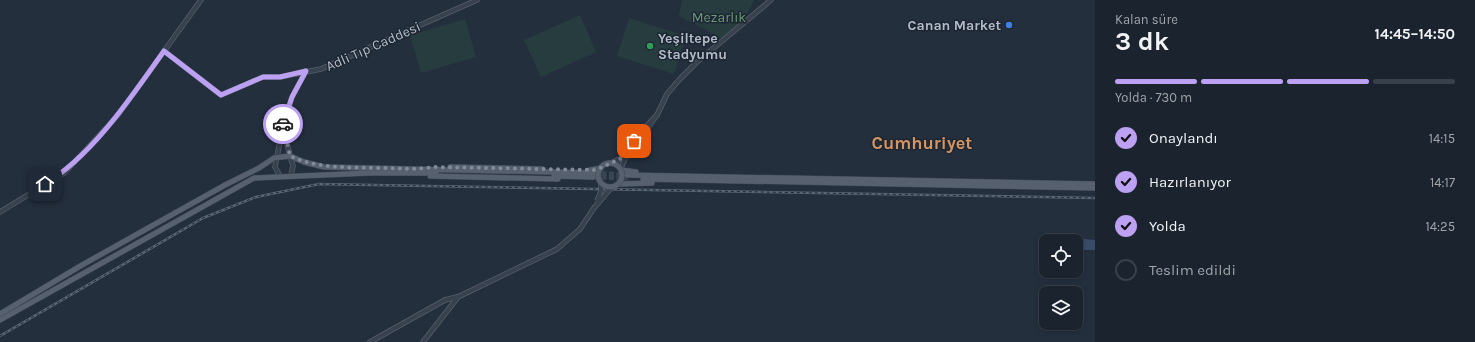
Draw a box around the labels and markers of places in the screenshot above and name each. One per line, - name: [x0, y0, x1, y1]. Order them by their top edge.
- place label: Canan Market: [908, 17, 1001, 34]
- marker: Canan Market: [1004, 20, 1014, 30]
- place label: Yeşiltepe Stadyumu: [658, 30, 727, 63]
- marker: Yeşiltepe Stadyumu: [645, 41, 655, 51]
- pin: [617, 124, 651, 158]
- pin: [28, 167, 62, 201]

